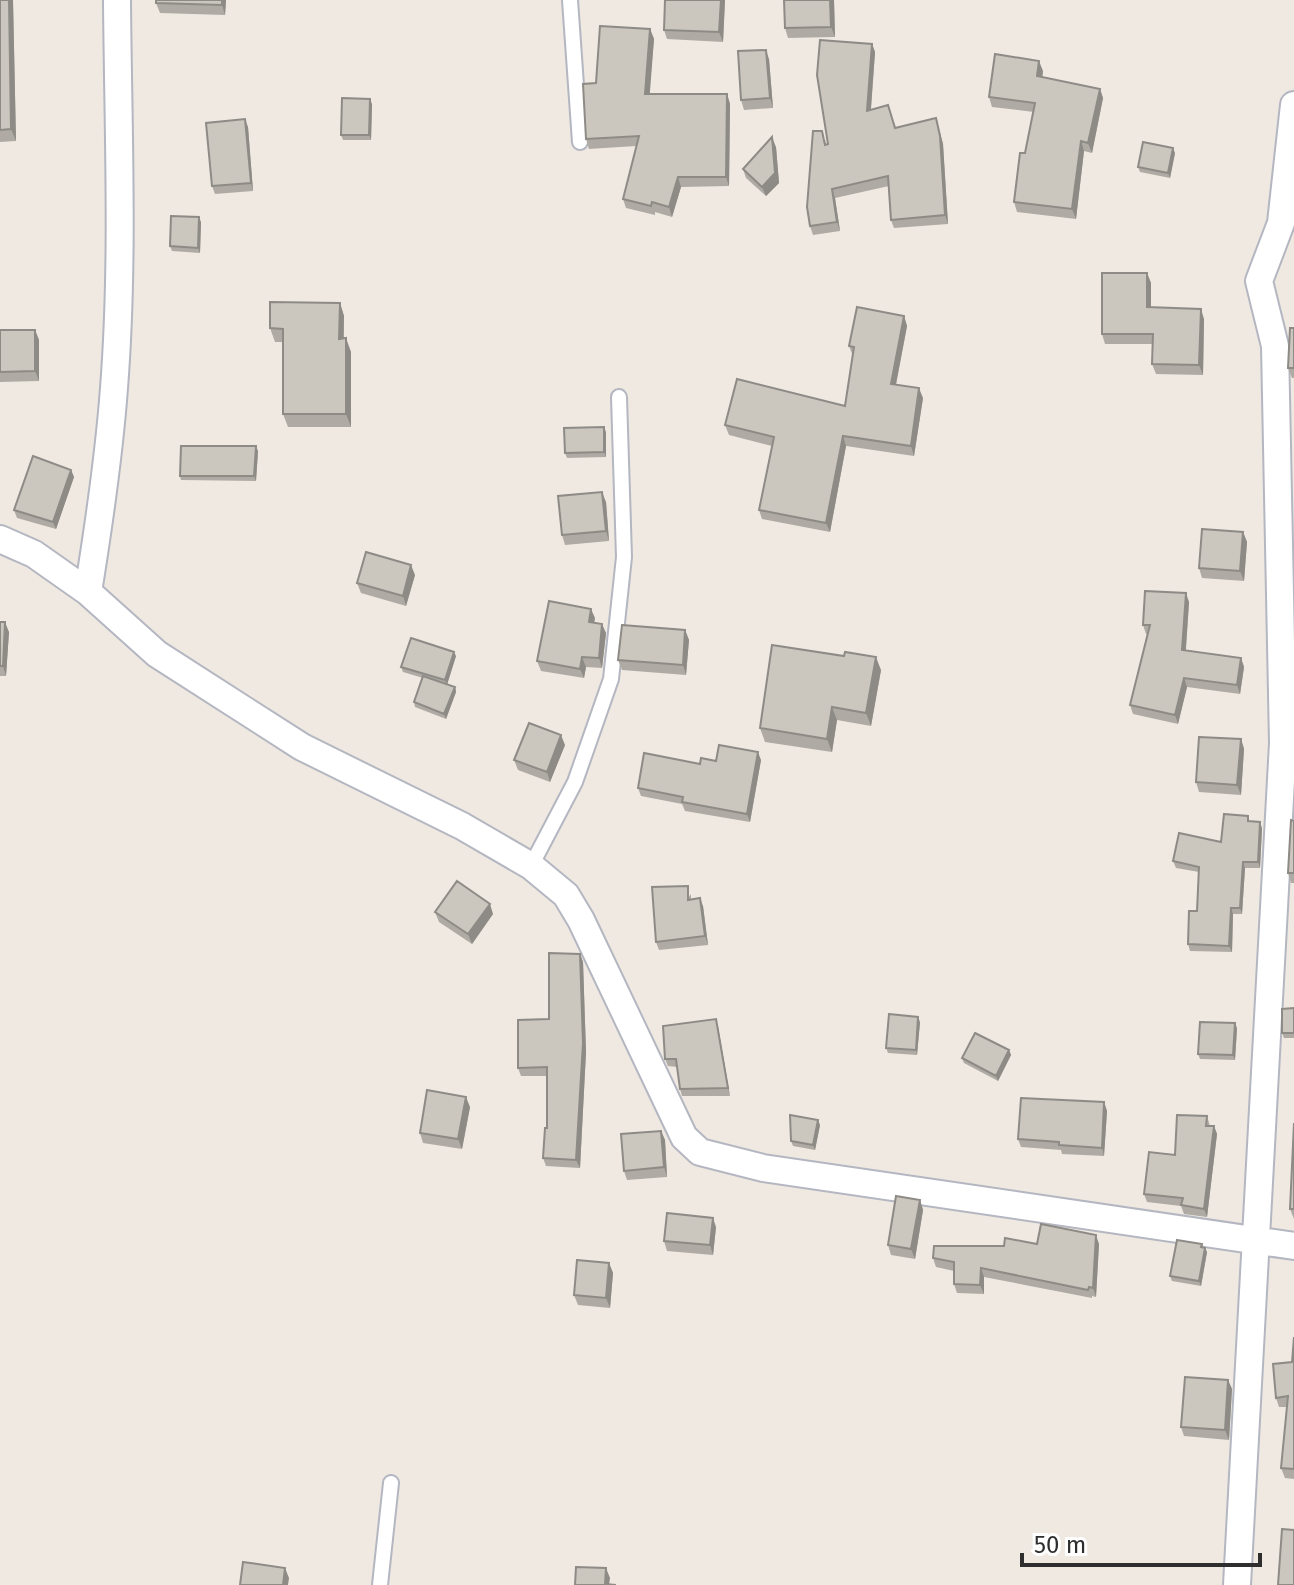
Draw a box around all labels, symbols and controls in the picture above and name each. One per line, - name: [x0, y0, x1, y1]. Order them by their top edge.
- scale bar: [1022, 1517, 1260, 1567]
- text: 50 m: [1034, 1531, 1086, 1559]

